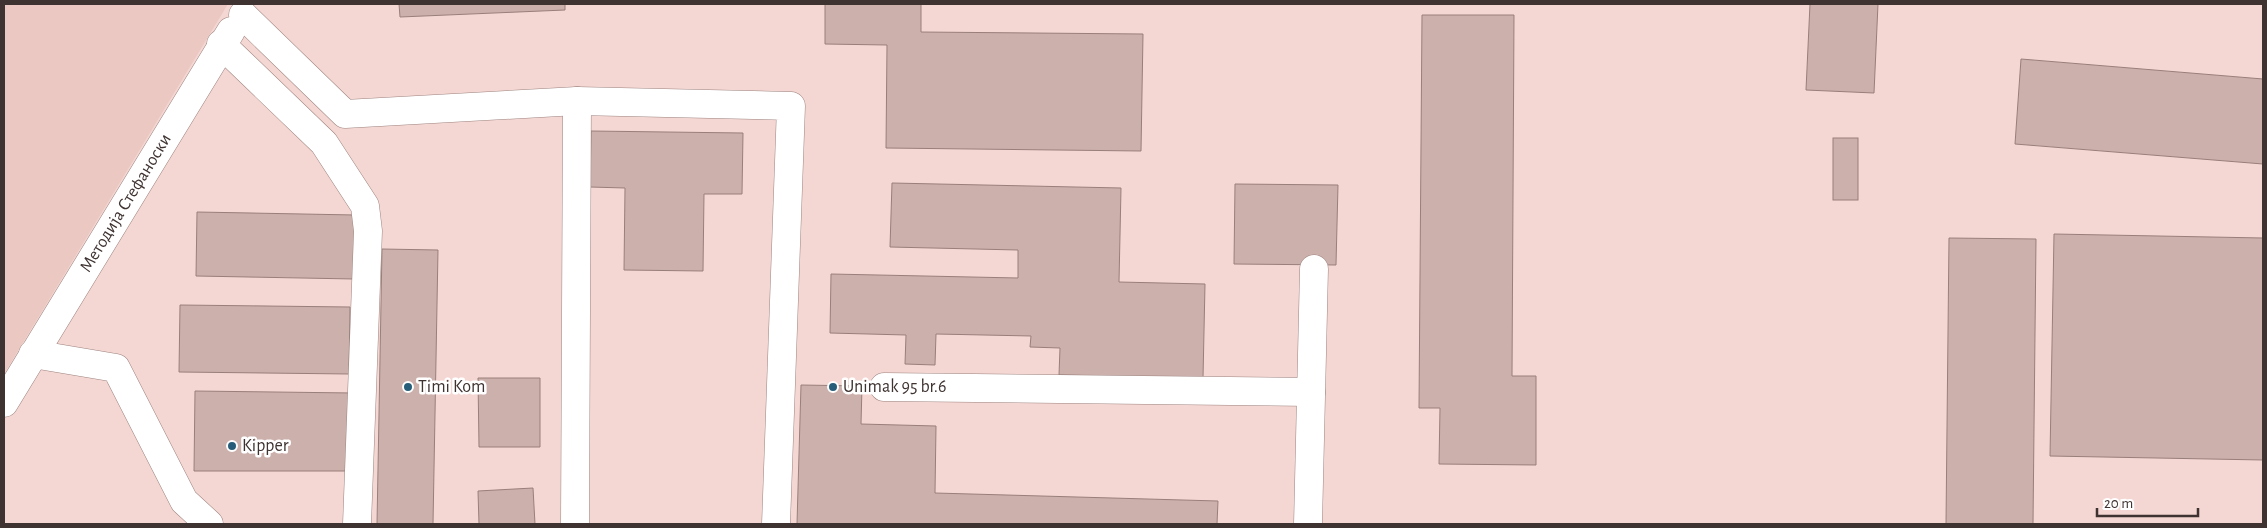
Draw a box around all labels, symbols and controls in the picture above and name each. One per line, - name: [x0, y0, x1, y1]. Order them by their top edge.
- street label: Методија Стефаноски: [77, 131, 175, 276]
- place label: Timi Kom: [418, 378, 485, 396]
- place label: Unimak 95 br.6: [843, 378, 946, 396]
- marker: Timi Kom: [402, 381, 414, 393]
- marker: Unimak 95 br.6: [827, 381, 839, 393]
- place label: Kipper: [242, 437, 289, 455]
- marker: Kipper: [226, 440, 238, 452]
- scale bar: [2097, 486, 2198, 518]
- text: 20 m: [2104, 496, 2133, 511]

